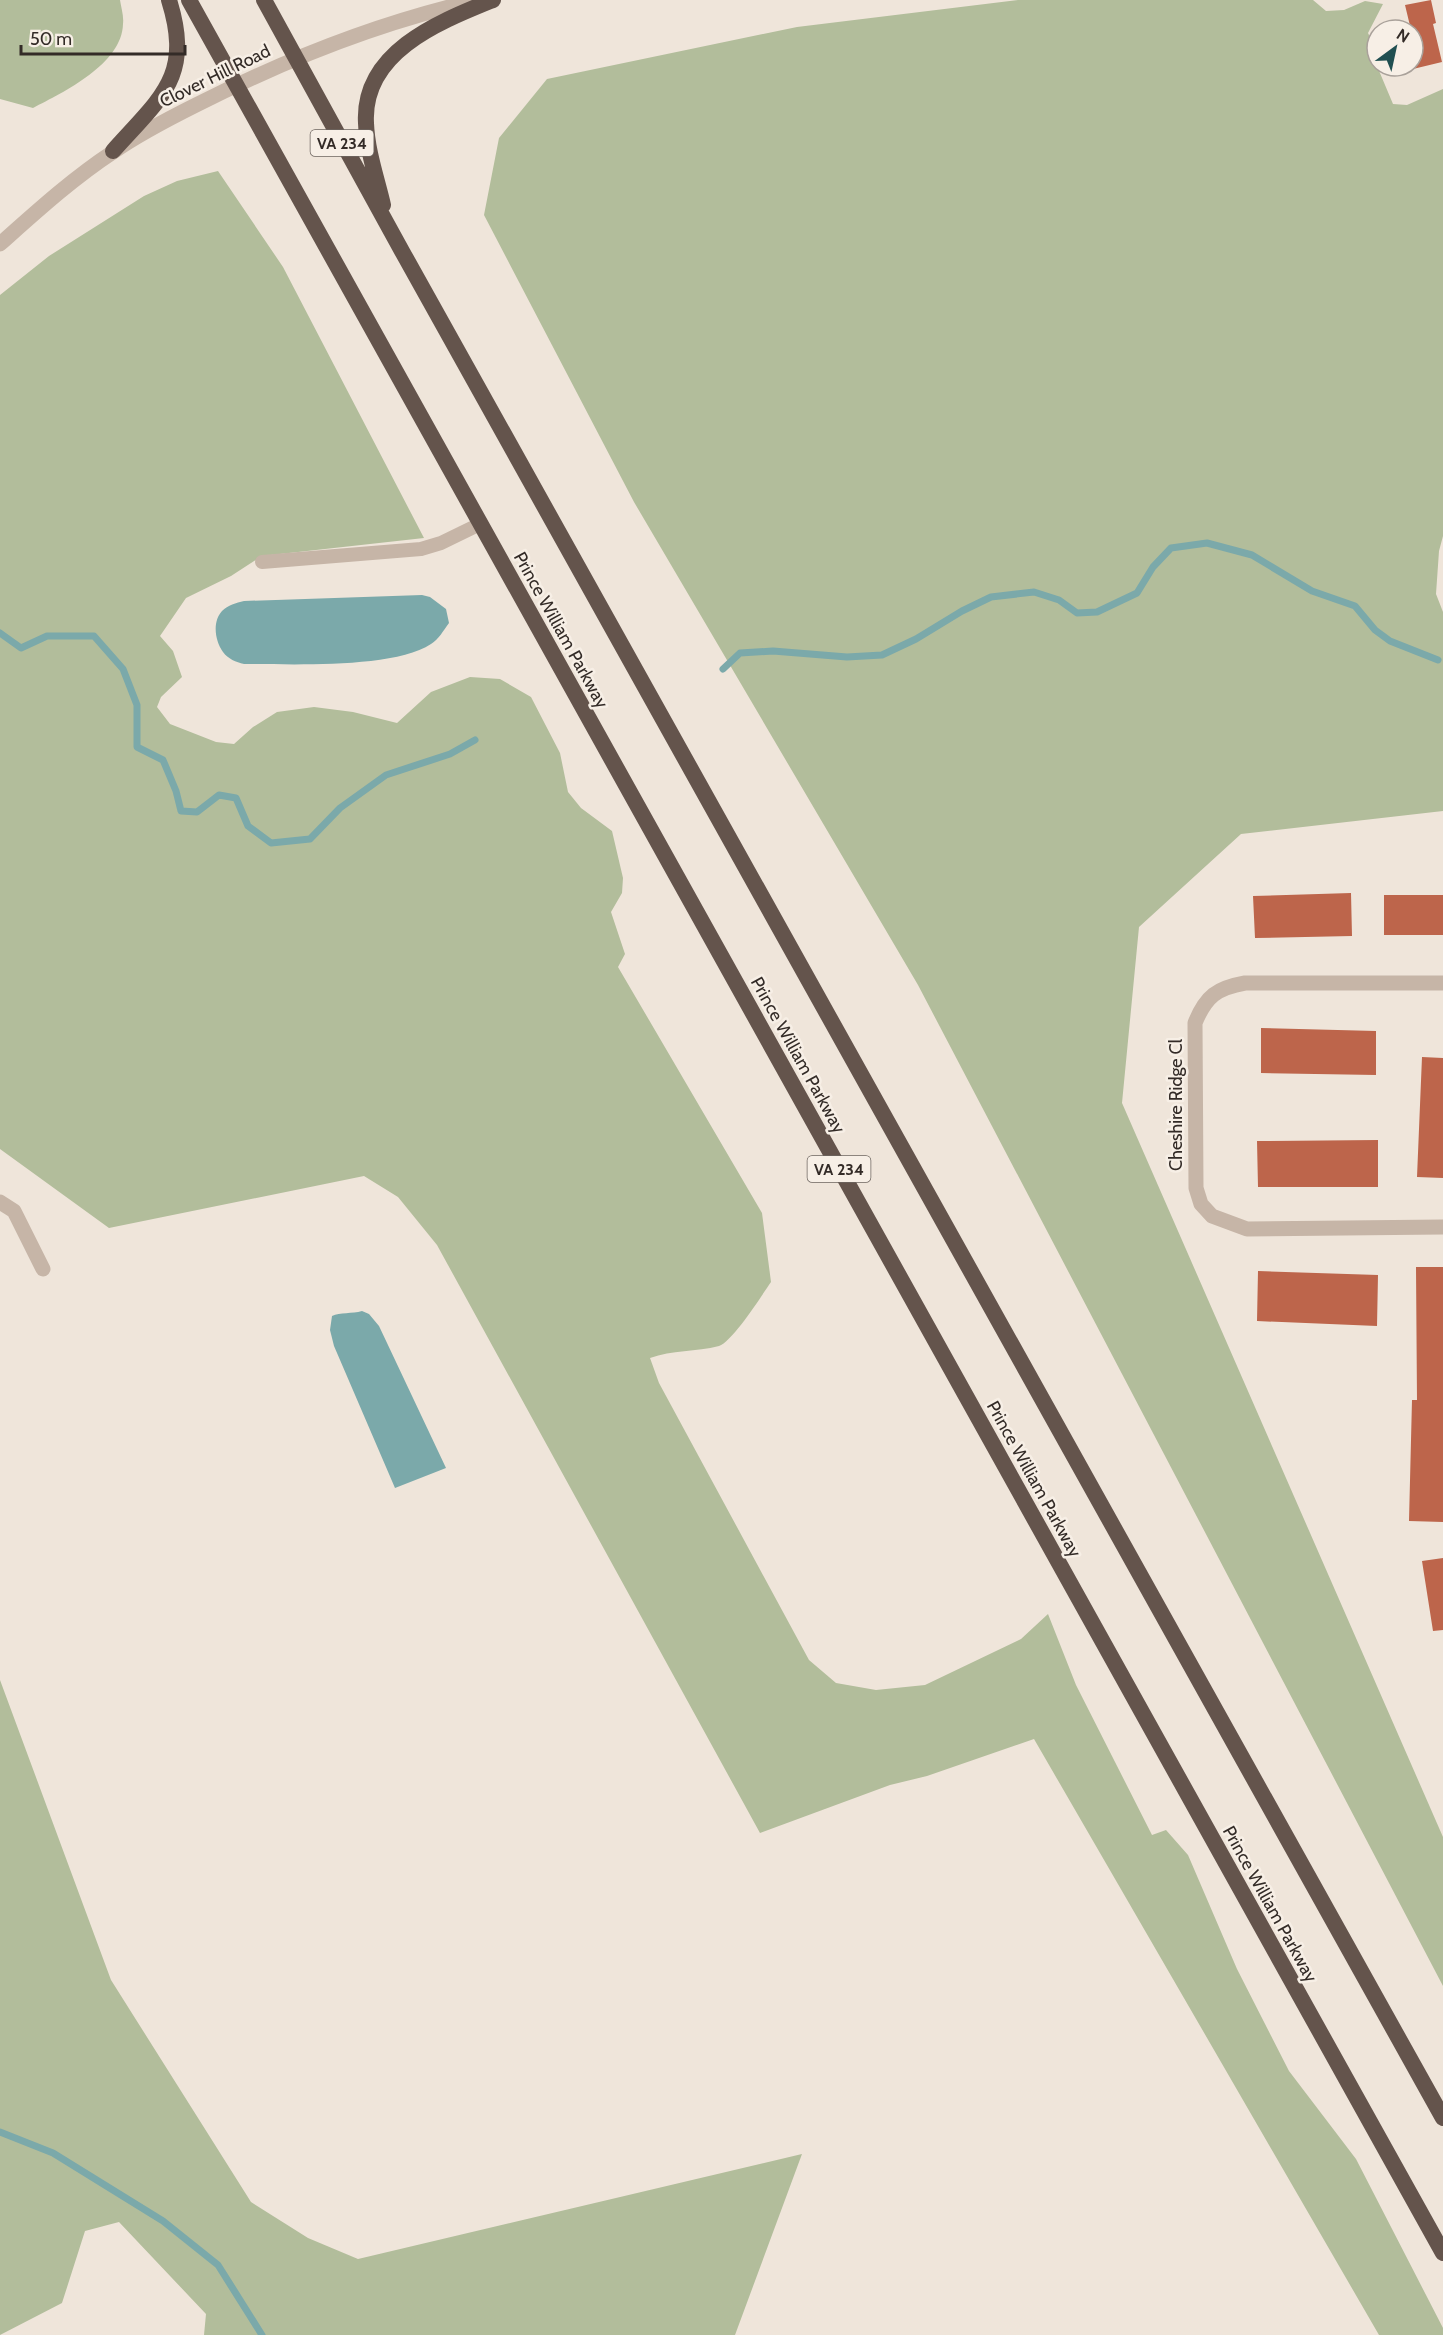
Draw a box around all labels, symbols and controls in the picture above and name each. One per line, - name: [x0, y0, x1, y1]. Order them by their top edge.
- scale bar: [21, 18, 184, 56]
- north arrow: [1365, 18, 1425, 78]
- text: N: [1393, 25, 1413, 47]
- text: 50 m: [30, 28, 72, 50]
- street label: Clover Hill Road: [156, 40, 274, 112]
- road number: VA 234: [310, 130, 374, 156]
- street label: Prince William Parkway: [509, 548, 613, 712]
- street label: Prince William Parkway: [746, 973, 850, 1137]
- street label: Cheshire Ridge Cl: [1165, 1038, 1187, 1171]
- road number: VA 234: [808, 1156, 870, 1182]
- street label: Prince William Parkway: [982, 1397, 1086, 1561]
- street label: Prince William Parkway: [1218, 1822, 1322, 1986]

